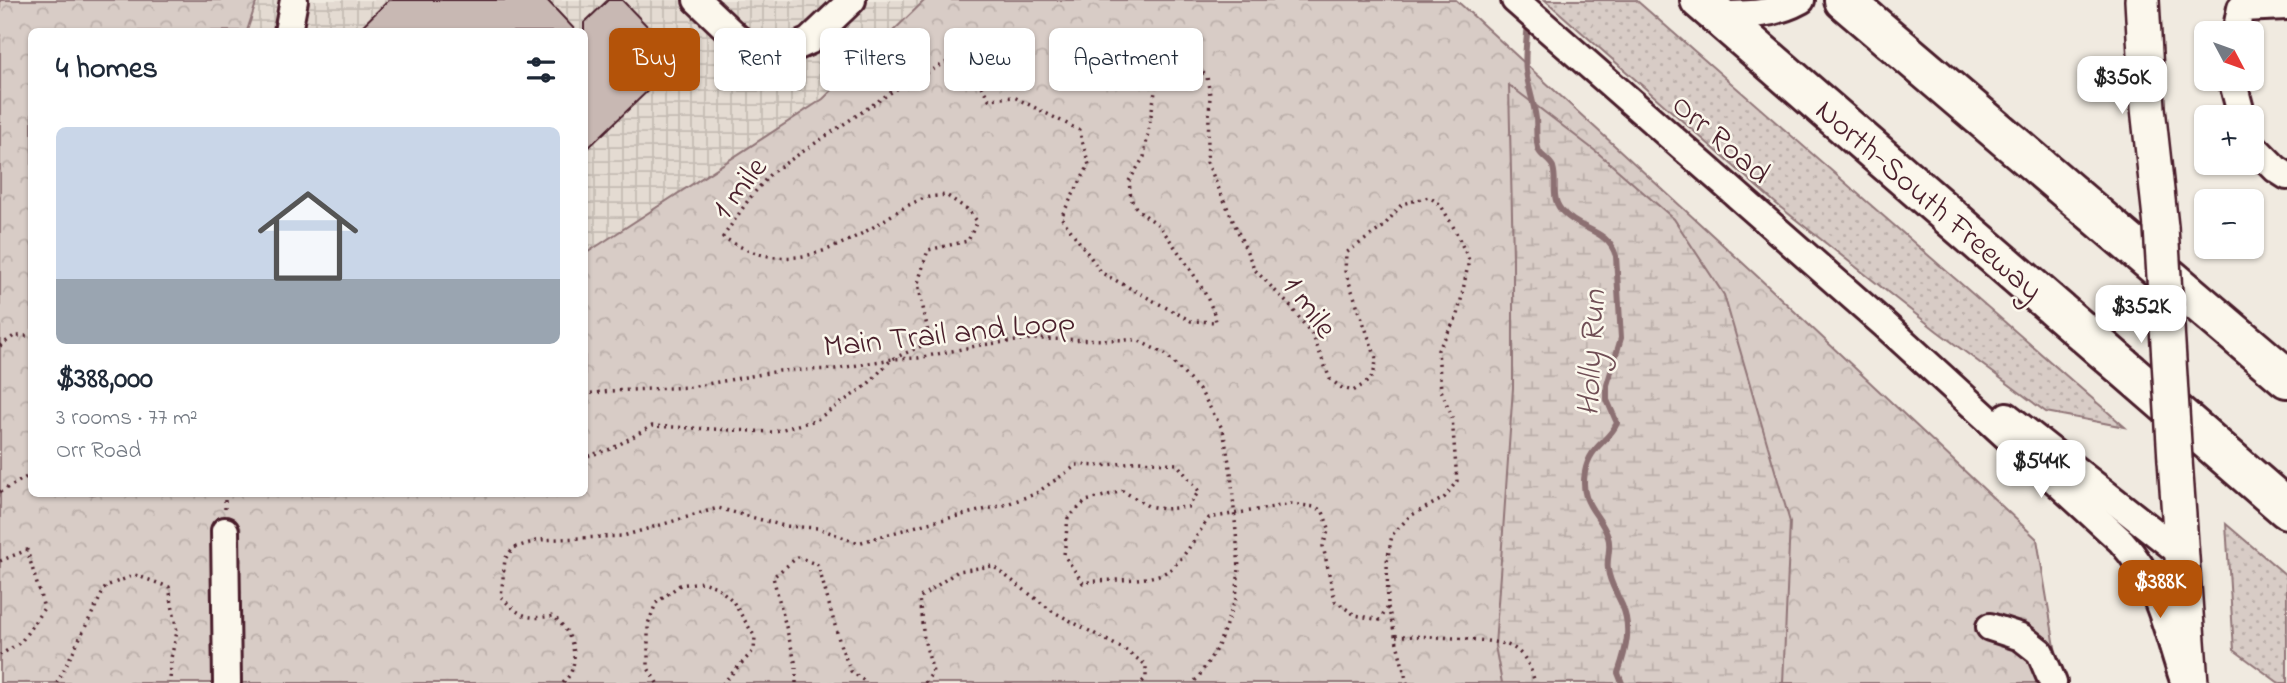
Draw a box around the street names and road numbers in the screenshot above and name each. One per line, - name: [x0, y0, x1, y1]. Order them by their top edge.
- street label: Orr Road: [1660, 84, 1780, 197]
- street label: North-South Freeway: [1803, 89, 2052, 314]
- street label: 1 mile: [701, 147, 781, 231]
- street label: 1 mile: [1269, 267, 1348, 350]
- street label: Main Trail and Loop: [821, 299, 1077, 372]

